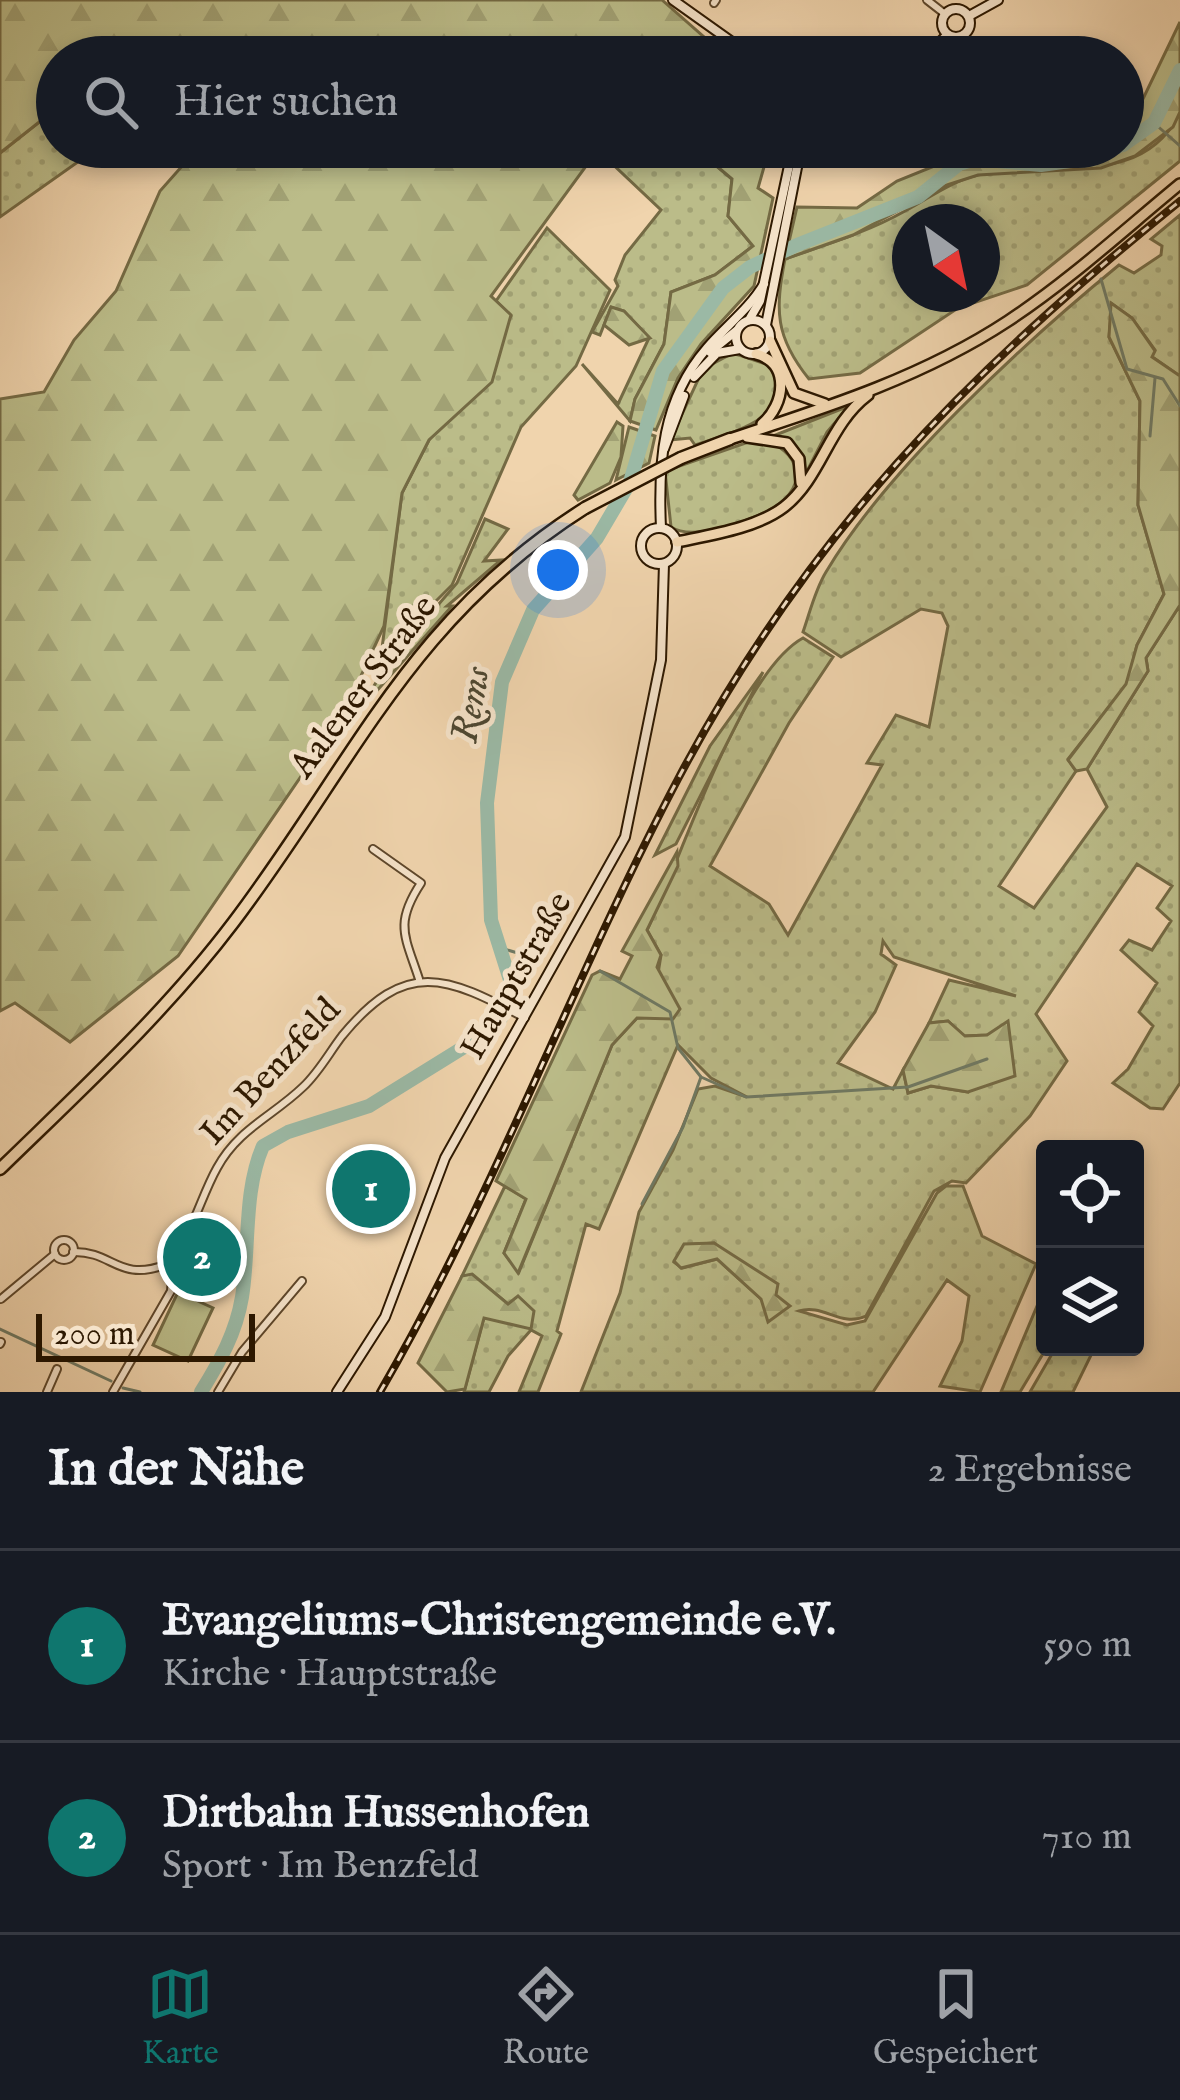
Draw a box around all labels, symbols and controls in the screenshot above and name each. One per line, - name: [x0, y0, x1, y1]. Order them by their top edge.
- search box: [36, 36, 1144, 168]
- icon: search: [78, 69, 144, 135]
- text: Hier suchen: [174, 74, 398, 131]
- north arrow: [892, 204, 1000, 312]
- your location: [528, 540, 588, 600]
- street label: Aalener Straße: [280, 586, 448, 789]
- water label: Rems: [441, 662, 503, 747]
- street label: Hauptstraße: [451, 884, 583, 1068]
- street label: Im Benzfeld: [191, 988, 352, 1156]
- map controls: [1036, 1140, 1144, 1356]
- button: locate: [1036, 1140, 1144, 1248]
- pin: 1: [332, 1144, 410, 1234]
- pin: 2: [163, 1212, 241, 1302]
- button: layers: [1036, 1248, 1144, 1356]
- scale bar: [36, 1308, 255, 1361]
- text: 200 m: [54, 1314, 135, 1356]
- text: In der Nähe: [48, 1438, 304, 1503]
- text: 2 Ergebnisse: [928, 1446, 1132, 1495]
- text: Evangeliums-Christengemeinde e.V.: [162, 1593, 836, 1650]
- text: 1: [80, 1621, 94, 1670]
- text: 590 m: [1043, 1621, 1132, 1670]
- text: Kirche · Hauptstraße: [162, 1650, 497, 1699]
- text: Dirtbahn Hussenhofen: [162, 1785, 590, 1842]
- text: 2: [78, 1813, 96, 1862]
- text: 710 m: [1042, 1813, 1132, 1862]
- text: Sport · Im Benzfeld: [162, 1842, 479, 1891]
- tab: Karte: [142, 1961, 219, 2075]
- tab: Route: [503, 1961, 589, 2075]
- tab: Gespeichert: [873, 1961, 1038, 2075]

